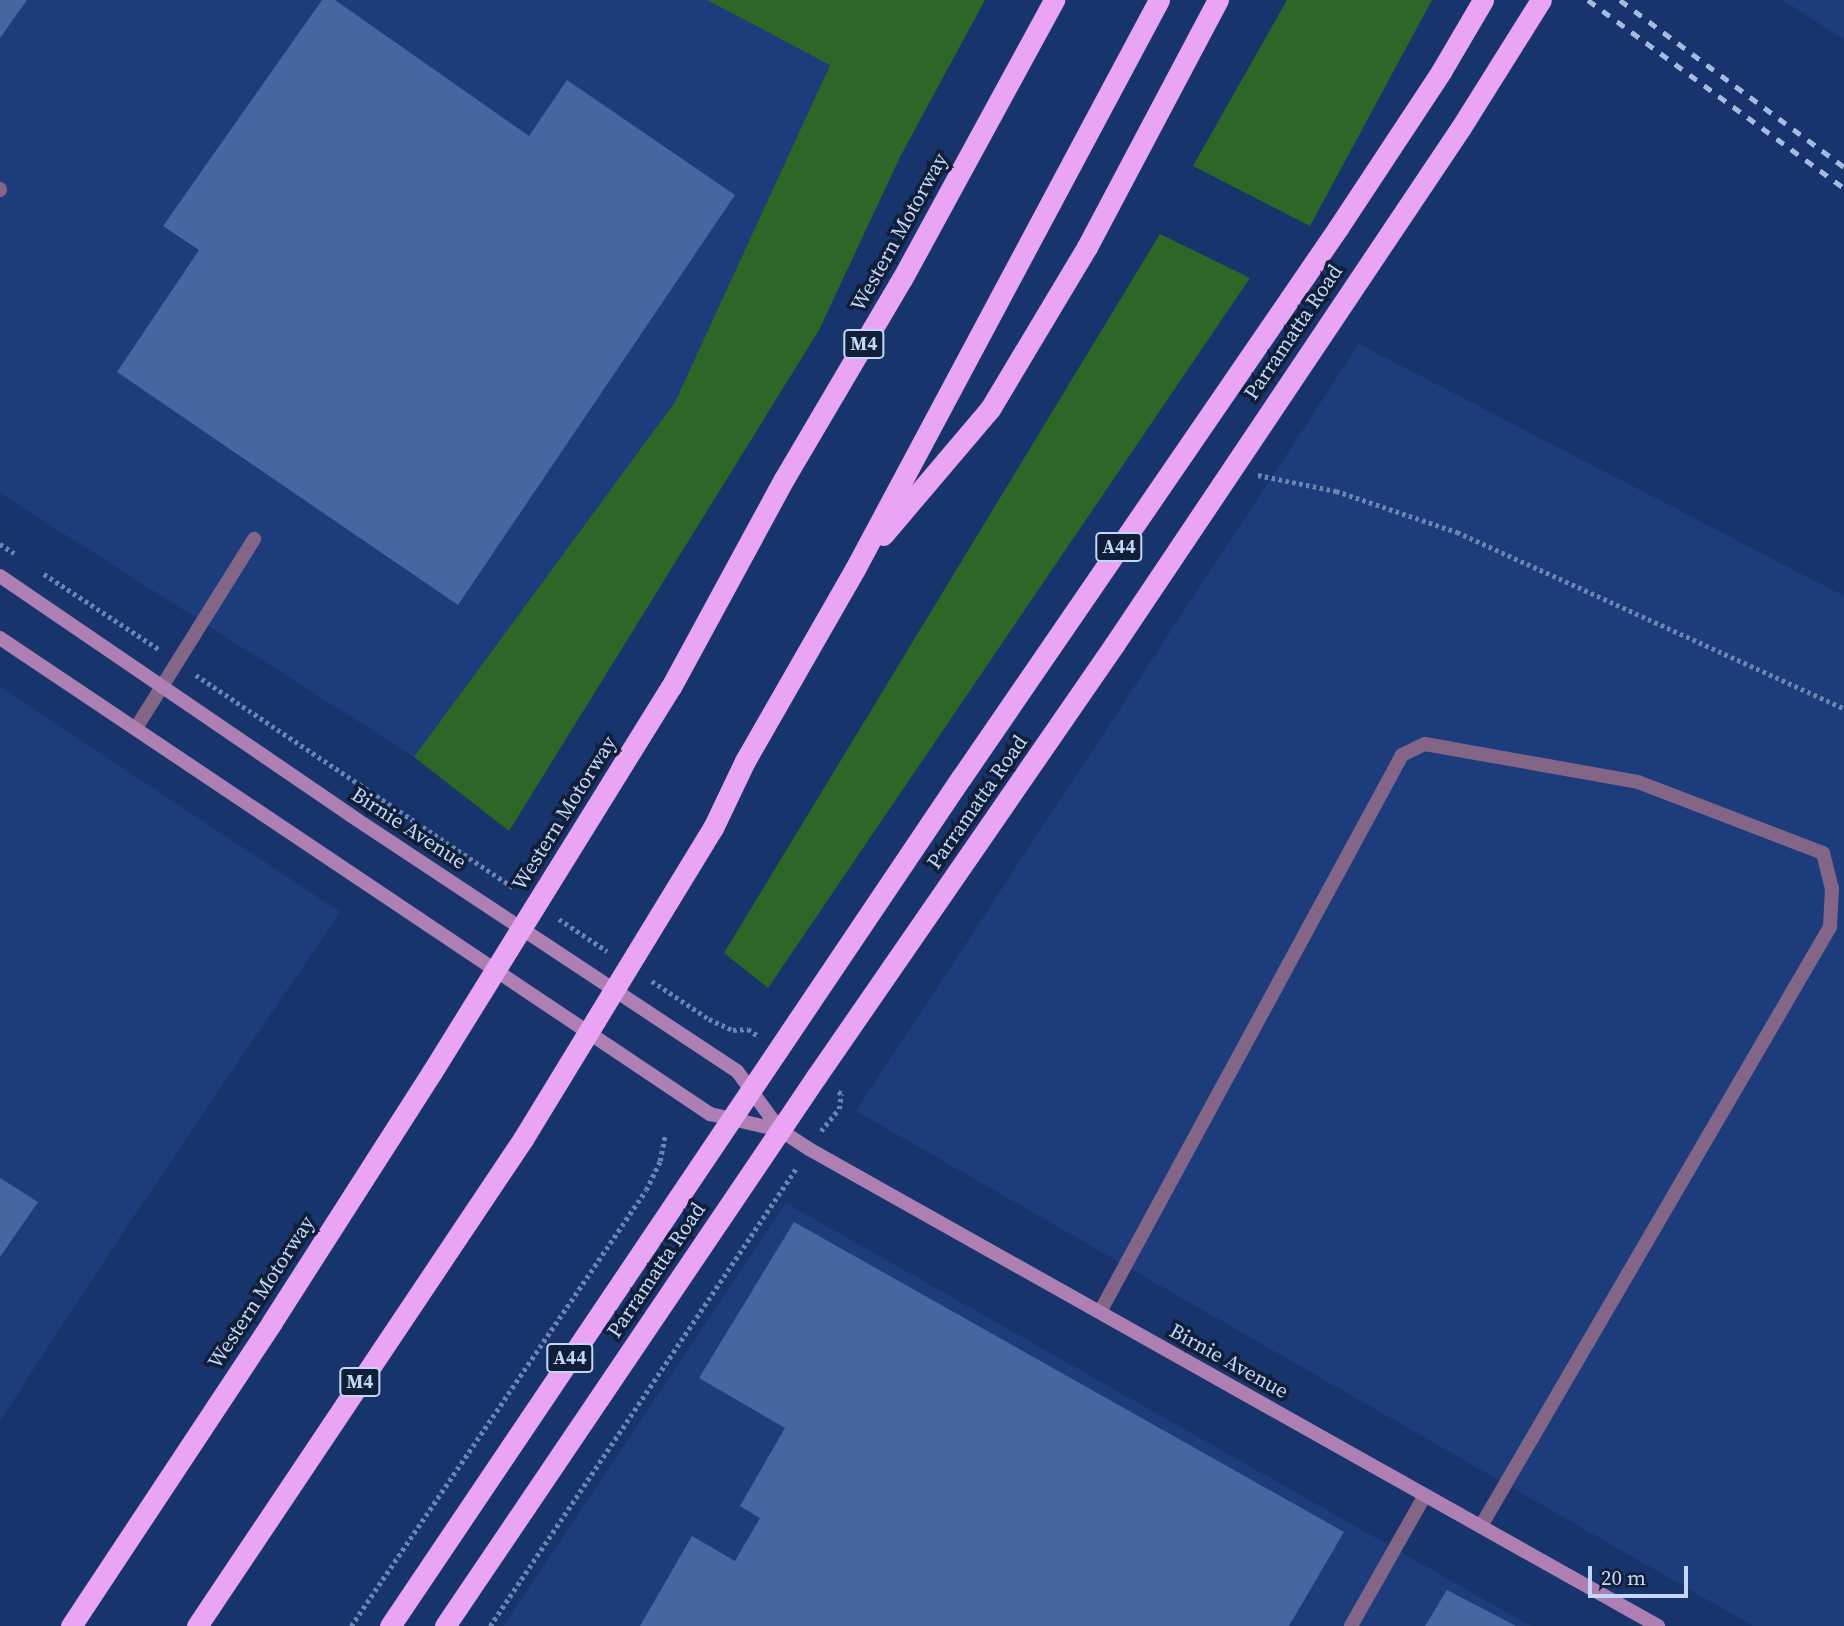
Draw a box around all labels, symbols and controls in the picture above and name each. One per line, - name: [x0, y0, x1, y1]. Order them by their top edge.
- street label: Western Motorway: [845, 149, 953, 315]
- street label: Parramatta Road: [1238, 260, 1348, 404]
- road number: M4: [843, 328, 885, 360]
- road number: A44: [1094, 532, 1144, 562]
- street label: Parramatta Road: [921, 730, 1033, 874]
- street label: Western Motorway: [506, 731, 622, 895]
- street label: Birnie Avenue: [347, 782, 471, 874]
- street label: Parramatta Road: [601, 1198, 711, 1342]
- street label: Western Motorway: [202, 1211, 320, 1373]
- street label: Birnie Avenue: [1165, 1318, 1293, 1404]
- road number: A44: [546, 1342, 594, 1374]
- road number: M4: [339, 1366, 381, 1398]
- scale bar: [1592, 1552, 1692, 1596]
- text: 20 m: [1601, 1563, 1646, 1592]

